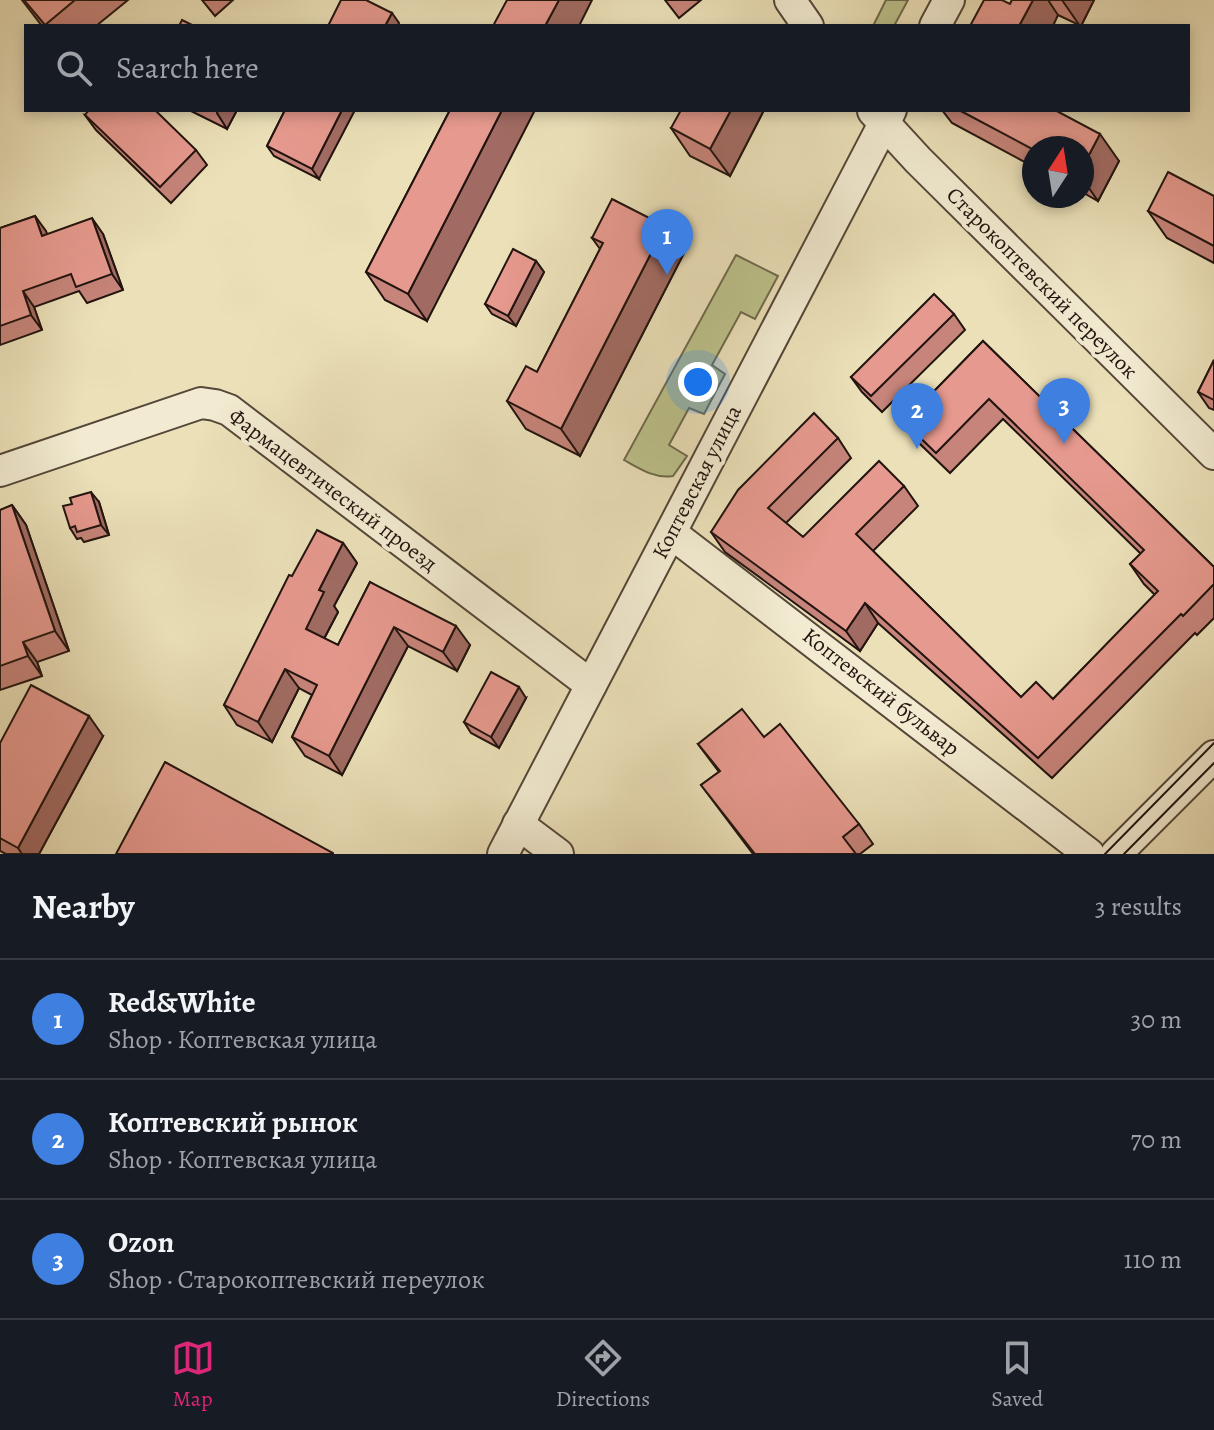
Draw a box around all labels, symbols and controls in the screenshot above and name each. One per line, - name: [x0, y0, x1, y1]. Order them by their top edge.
- search box: [24, 24, 1190, 112]
- icon: search: [52, 46, 96, 90]
- text: Search here: [116, 48, 259, 88]
- north arrow: [1022, 136, 1094, 208]
- street label: Старокоптевский переулок: [939, 180, 1145, 386]
- pin: 1: [641, 209, 693, 275]
- your location: [678, 362, 718, 402]
- pin: 3: [1038, 378, 1090, 444]
- pin: 2: [891, 383, 943, 449]
- street label: Коптевская улица: [645, 399, 749, 564]
- street label: Фармацевтический проезд: [222, 401, 444, 579]
- street label: Коптевский бульвар: [796, 621, 966, 763]
- text: Nearby: [32, 883, 135, 930]
- text: 3 results: [1095, 889, 1182, 924]
- text: Red&White: [108, 982, 256, 1022]
- text: 1: [53, 1002, 63, 1037]
- text: 30 m: [1131, 1002, 1182, 1037]
- text: Shop · Коптевская улица: [108, 1022, 377, 1057]
- text: Коптевский рынок: [108, 1102, 358, 1142]
- text: 2: [52, 1122, 64, 1157]
- text: 70 m: [1130, 1122, 1182, 1157]
- text: Shop · Коптевская улица: [108, 1142, 377, 1177]
- text: Ozon: [108, 1222, 174, 1262]
- text: 3: [52, 1242, 64, 1277]
- text: 110 m: [1124, 1242, 1182, 1277]
- text: Shop · Старокоптевский переулок: [108, 1262, 485, 1297]
- tab: Map: [171, 1336, 215, 1414]
- tab: Directions: [556, 1336, 650, 1414]
- tab: Saved: [991, 1336, 1043, 1414]

